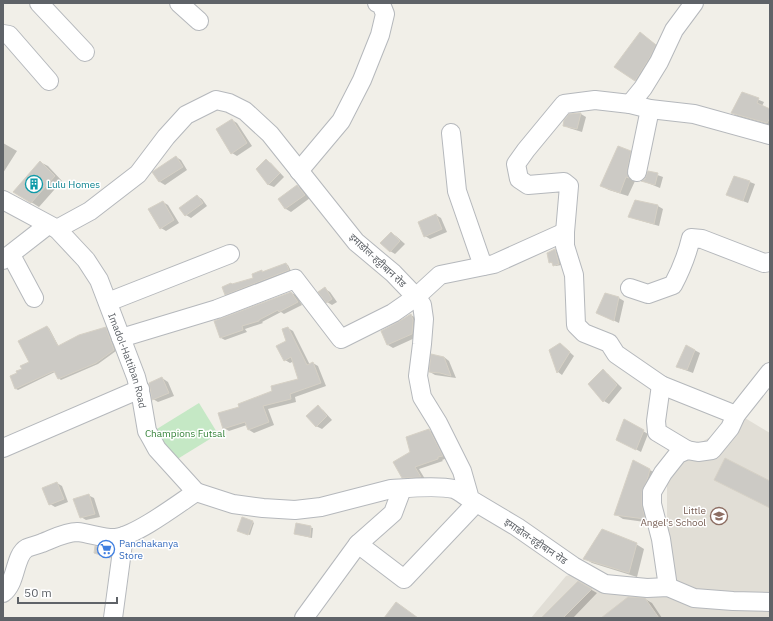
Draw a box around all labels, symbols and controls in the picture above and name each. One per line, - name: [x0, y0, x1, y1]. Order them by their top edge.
- building icon: Lulu Homes: [24, 174, 44, 194]
- place label: Lulu Homes: [47, 178, 100, 191]
- street label: इमाडोल-हट्टीबान रोड: [346, 231, 409, 291]
- street label: Imadol-Hattiban Road: [105, 311, 149, 409]
- park label: Champions Futsal: [145, 427, 225, 440]
- place label: Little Angel's School: [640, 504, 707, 529]
- school or university icon: Little Angel's School: [709, 506, 729, 526]
- street label: इमाडोल-हट्टीबान रोड: [502, 516, 570, 568]
- place label: Panchakanya Store: [119, 537, 179, 562]
- supermarket icon: Panchakanya Store: [96, 539, 116, 559]
- scale bar: [18, 579, 117, 605]
- text: 50 m: [24, 585, 52, 600]

